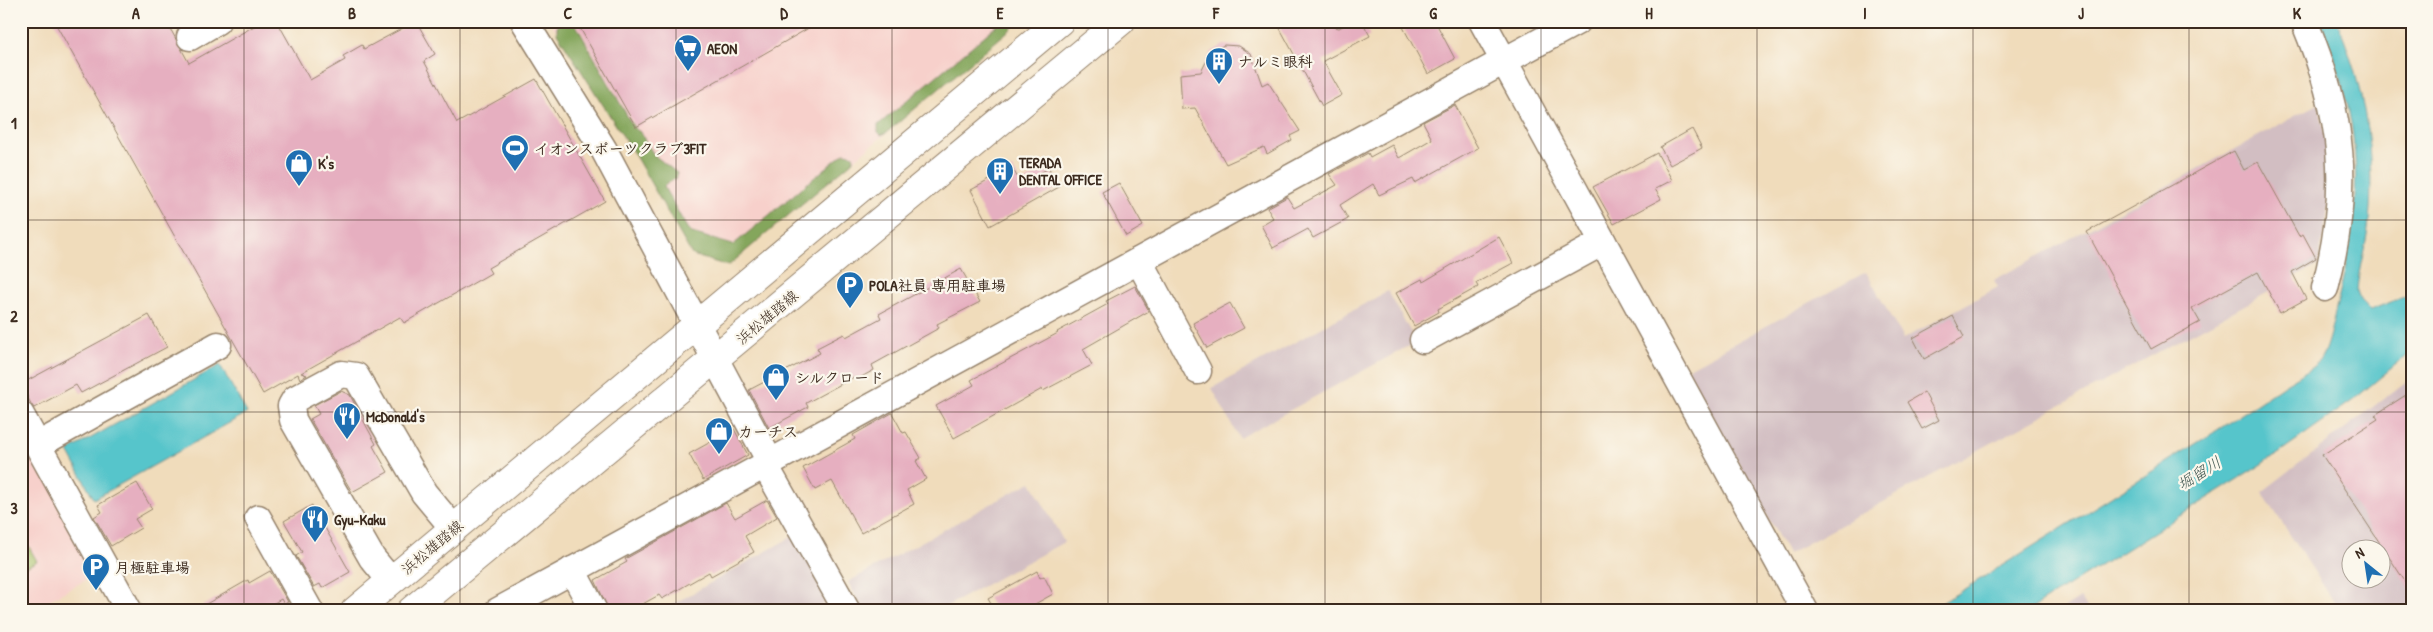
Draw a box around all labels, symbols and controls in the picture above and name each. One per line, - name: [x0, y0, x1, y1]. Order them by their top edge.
- text: A: [132, 2, 140, 24]
- text: B: [348, 2, 356, 24]
- text: C: [564, 2, 573, 24]
- text: D: [780, 2, 788, 24]
- text: E: [996, 2, 1004, 24]
- text: F: [1212, 2, 1220, 24]
- text: G: [1429, 2, 1437, 24]
- text: H: [1645, 2, 1653, 24]
- text: I: [1863, 2, 1867, 24]
- text: J: [2078, 2, 2084, 24]
- text: K: [2293, 2, 2302, 24]
- supermarket icon: AEON: [673, 33, 703, 72]
- place label: AEON: [707, 38, 737, 59]
- building icon: ナルミ眼科: [1204, 46, 1234, 85]
- place label: ナルミ眼科: [1238, 51, 1313, 72]
- text: 1: [11, 112, 17, 134]
- sports icon: イオンスポーツクラブ3FIT: [500, 133, 530, 172]
- place label: イオンスポーツクラブ3FIT: [534, 138, 707, 159]
- shop icon: K's: [284, 148, 314, 187]
- place label: TERADA DENTAL OFFICE: [1018, 152, 1102, 190]
- place label: K's: [318, 153, 334, 174]
- building icon: TERADA DENTAL OFFICE: [985, 156, 1015, 195]
- parking icon: POLA社員 専用駐車場: [835, 270, 865, 309]
- place label: POLA社員 専用駐車場: [869, 275, 1006, 296]
- street label: 浜松雄踏線: [732, 285, 802, 349]
- text: 2: [10, 305, 18, 327]
- shop icon: シルクロード: [761, 362, 791, 401]
- place label: シルクロード: [795, 367, 884, 388]
- restaurant icon: McDonald's: [332, 401, 362, 440]
- place label: McDonald's: [366, 406, 425, 427]
- shop icon: カーチス: [704, 416, 734, 455]
- place label: カーチス: [738, 421, 798, 442]
- water label: 堀留川: [2173, 451, 2225, 495]
- text: 3: [10, 497, 18, 519]
- restaurant icon: Gyu-Kaku: [300, 504, 330, 543]
- place label: Gyu-Kaku: [334, 509, 387, 531]
- street label: 浜松雄踏線: [397, 515, 467, 579]
- north arrow: [2340, 540, 2390, 590]
- text: N: [2351, 542, 2368, 562]
- parking icon: 月極駐車場: [81, 552, 111, 591]
- place label: 月極駐車場: [115, 557, 190, 578]

